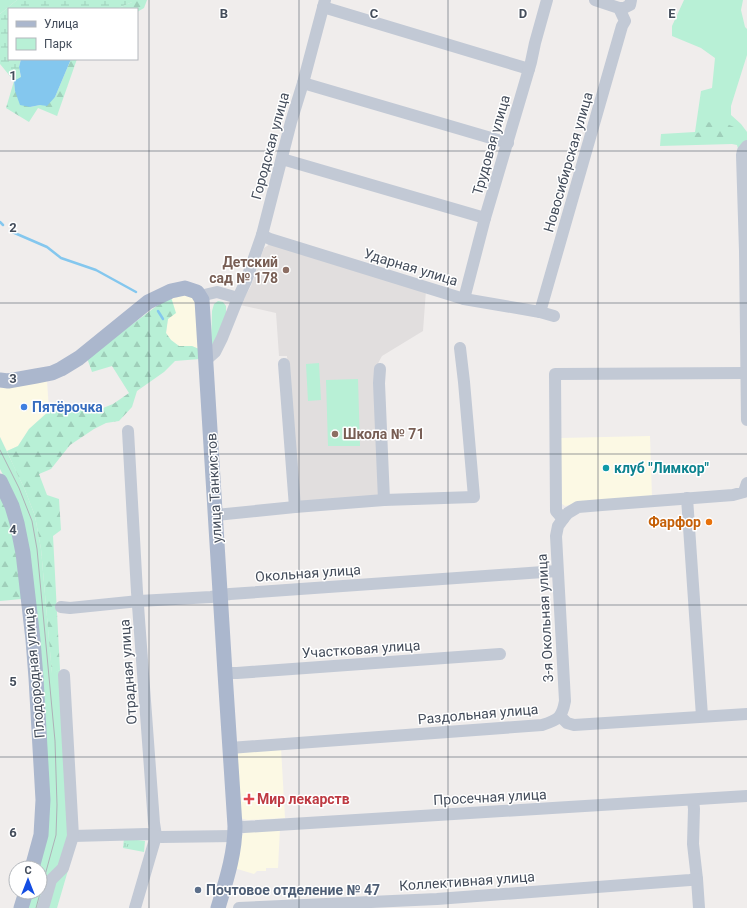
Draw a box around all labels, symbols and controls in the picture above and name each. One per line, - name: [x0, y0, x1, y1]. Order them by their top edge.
- text: B: [220, 6, 228, 21]
- text: C: [370, 6, 379, 21]
- text: D: [519, 6, 527, 21]
- text: E: [668, 6, 676, 21]
- legend: [8, 8, 138, 60]
- text: Улица: [44, 17, 79, 31]
- text: Парк: [44, 37, 73, 51]
- text: 1: [9, 68, 17, 83]
- street label: Новосибирская улица: [540, 90, 596, 234]
- street label: Городская улица: [248, 91, 292, 201]
- street label: Трудовая улица: [469, 93, 513, 197]
- text: 2: [9, 220, 17, 235]
- street label: Ударная улица: [362, 245, 460, 289]
- place label: Детский сад № 178: [209, 254, 278, 286]
- marker: Детский сад № 178: [281, 265, 291, 275]
- text: 3: [9, 371, 17, 386]
- place label: Пятёрочка: [32, 399, 103, 415]
- marker: Пятёрочка: [19, 402, 29, 412]
- place label: Школа № 71: [343, 426, 424, 442]
- marker: Школа № 71: [330, 429, 340, 439]
- street label: улица Танкистов: [203, 433, 225, 543]
- place label: клуб "Лимкор": [614, 460, 709, 476]
- marker: клуб "Лимкор": [601, 463, 611, 473]
- place label: Фарфор: [648, 514, 701, 530]
- marker: Фарфор: [704, 517, 714, 527]
- text: 4: [9, 522, 17, 537]
- street label: 3-я Окольная улица: [534, 553, 556, 683]
- street label: Окольная улица: [255, 561, 361, 585]
- street label: Плодородная улица: [20, 607, 48, 739]
- street label: Отрадная улица: [116, 619, 140, 725]
- street label: Участковая улица: [301, 637, 421, 661]
- text: 5: [9, 674, 17, 689]
- street label: Раздольная улица: [417, 701, 539, 727]
- street label: Просечная улица: [433, 786, 547, 808]
- place label: Мир лекарств: [257, 791, 350, 807]
- marker: Мир лекарств: [244, 794, 254, 804]
- text: 6: [9, 825, 17, 840]
- north arrow: [8, 860, 48, 900]
- text: С: [24, 864, 32, 877]
- street label: Коллективная улица: [399, 868, 535, 894]
- place label: Почтовое отделение № 47: [206, 882, 380, 898]
- marker: Почтовое отделение № 47: [193, 885, 203, 895]

